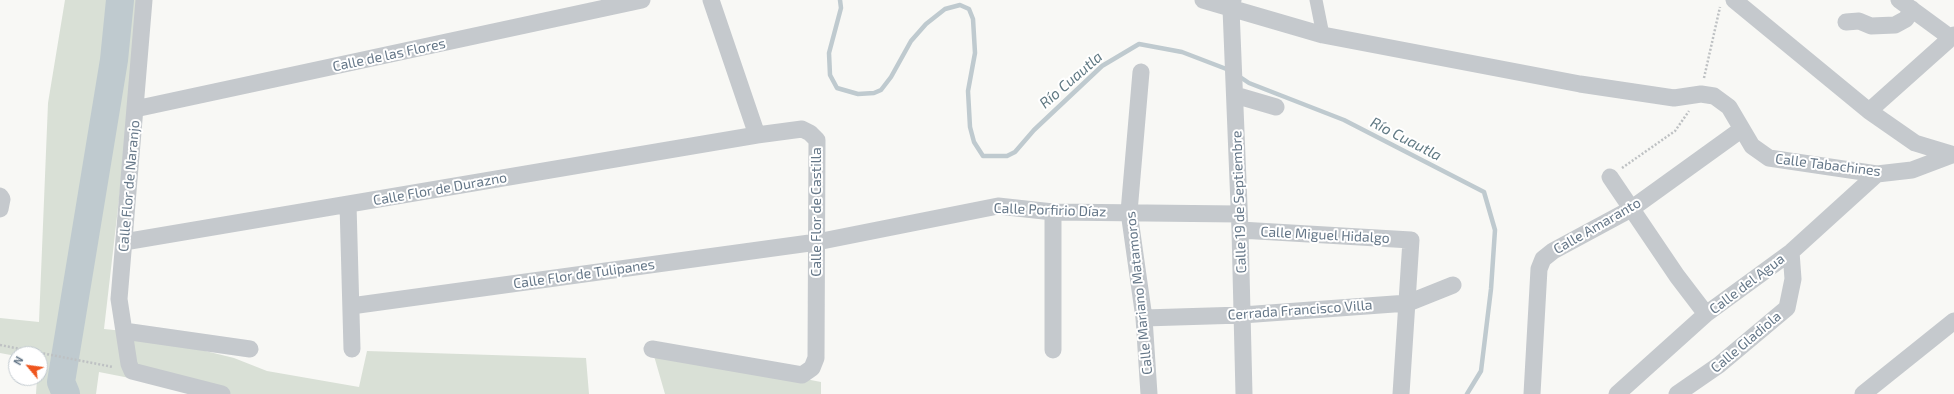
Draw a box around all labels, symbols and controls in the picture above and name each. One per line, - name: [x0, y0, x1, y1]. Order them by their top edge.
- street label: Calle de las Flores: [331, 35, 447, 75]
- water label: Río Cuautla: [1036, 48, 1106, 112]
- water label: Río Cuautla: [1367, 113, 1445, 165]
- street label: Calle Flor de Naranjo: [115, 119, 143, 253]
- street label: Calle 19 de Septiembre: [1228, 130, 1250, 274]
- street label: Calle Flor de Castilla: [808, 147, 824, 277]
- street label: Calle Tabachines: [1774, 150, 1882, 180]
- street label: Calle Flor de Durazno: [372, 169, 508, 209]
- street label: Calle Amaranto: [1550, 194, 1644, 258]
- street label: Calle Porfirio Díaz: [993, 200, 1107, 220]
- street label: Calle Mariano Matamoros: [1122, 210, 1156, 376]
- street label: Calle Miguel Hidalgo: [1260, 223, 1390, 247]
- street label: Calle del Agua: [1706, 250, 1788, 318]
- street label: Calle Flor de Tulipanes: [512, 256, 656, 292]
- street label: Cerrada Francisco Villa: [1227, 297, 1373, 323]
- street label: Calle Gladiola: [1707, 308, 1785, 376]
- north arrow: [8, 346, 48, 386]
- text: N: [10, 354, 26, 367]

